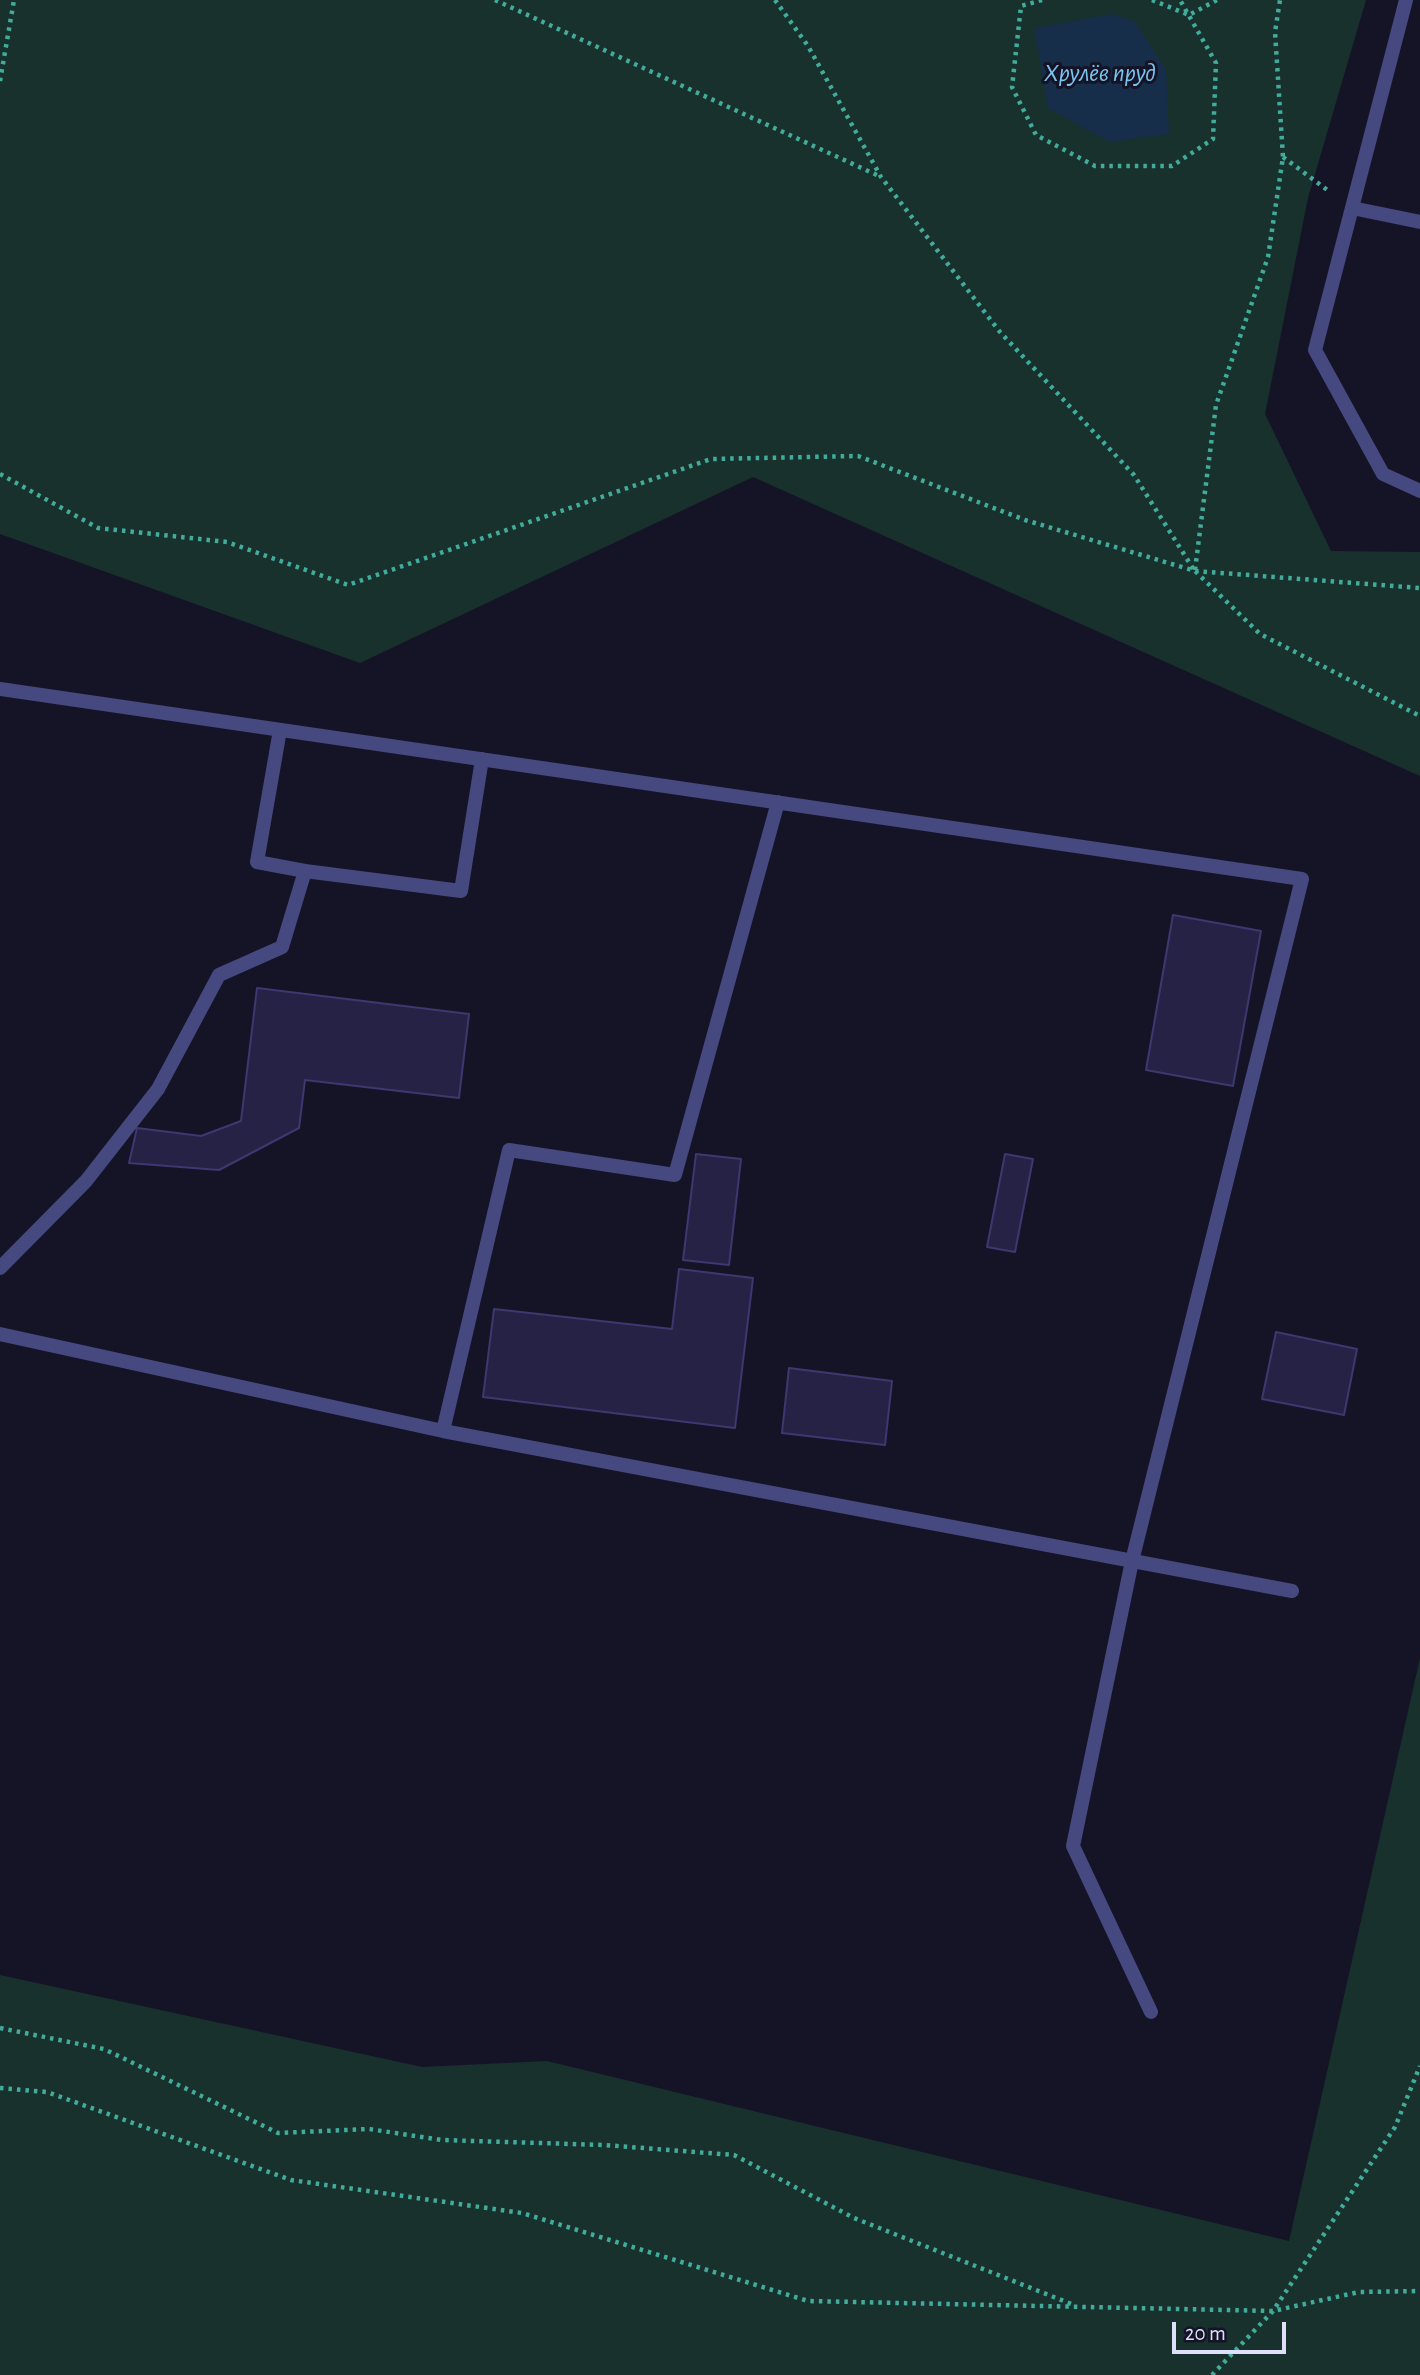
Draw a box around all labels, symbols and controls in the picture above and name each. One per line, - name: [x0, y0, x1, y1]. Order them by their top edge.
- water label: Хрулёв пруд: [1044, 57, 1156, 89]
- scale bar: [1175, 2308, 1289, 2352]
- text: 20 m: [1185, 2323, 1226, 2344]

